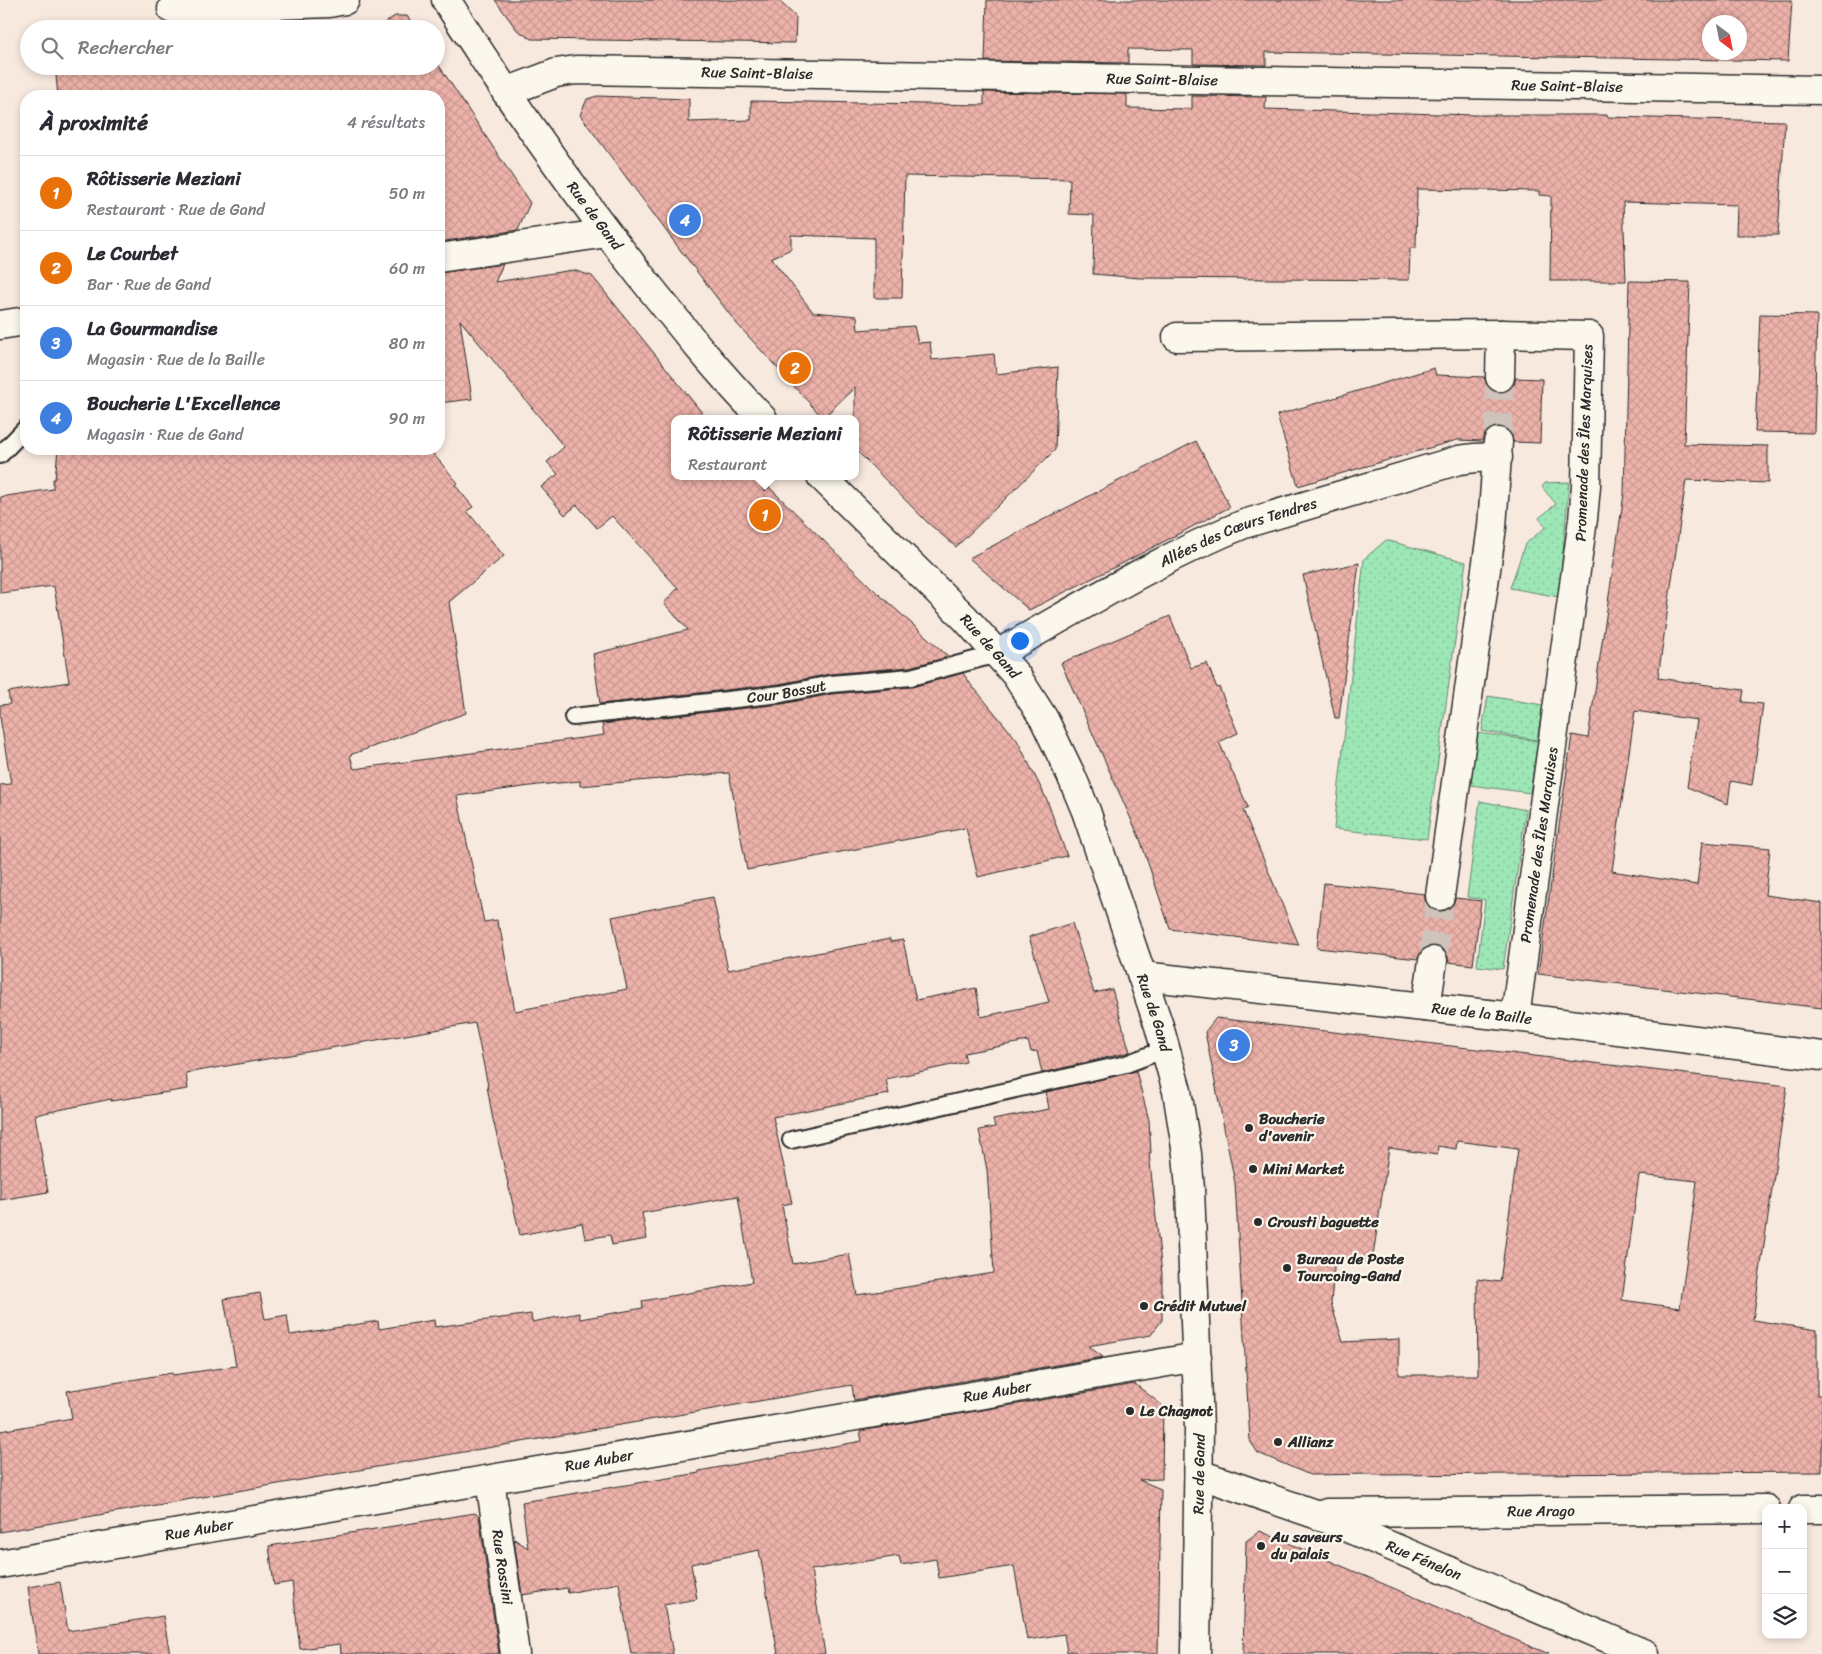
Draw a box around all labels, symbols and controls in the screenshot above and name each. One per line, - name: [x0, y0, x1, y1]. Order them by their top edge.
- north arrow: [1702, 15, 1747, 60]
- search box: [20, 20, 445, 75]
- text: Rechercher: [78, 31, 173, 64]
- icon: search: [38, 34, 66, 62]
- street label: Rue Saint-Blaise: [701, 59, 814, 87]
- street label: Rue Saint-Blaise: [1106, 66, 1219, 93]
- street label: Rue Saint-Blaise: [1511, 72, 1623, 100]
- text: À proximité: [40, 104, 148, 142]
- text: 4 résultats: [347, 108, 425, 137]
- text: Rôtisserie Meziani: [87, 162, 240, 195]
- street label: Rue de Gand: [560, 176, 630, 257]
- text: 1: [53, 179, 59, 208]
- text: 50 m: [389, 179, 425, 208]
- text: Restaurant · Rue de Gand: [87, 195, 265, 224]
- pin: 4: [669, 201, 701, 239]
- text: Le Courbet: [87, 237, 178, 270]
- text: 2: [51, 254, 61, 283]
- text: 60 m: [389, 254, 425, 283]
- text: Bar · Rue de Gand: [87, 270, 210, 299]
- text: La Gourmandise: [87, 312, 217, 345]
- text: 3: [52, 329, 60, 358]
- text: 80 m: [389, 329, 425, 358]
- street label: Promenade des Îles Marquises: [1568, 343, 1600, 542]
- text: Magasin · Rue de la Baille: [87, 345, 265, 374]
- pin: 2: [779, 349, 811, 387]
- text: Boucherie L'Excellence: [87, 387, 280, 420]
- text: 4: [51, 404, 61, 433]
- text: 90 m: [389, 404, 425, 433]
- popup: [671, 415, 859, 480]
- text: Rôtisserie Meziani: [688, 417, 842, 450]
- text: Magasin · Rue de Gand: [87, 420, 243, 449]
- text: Restaurant: [688, 450, 767, 479]
- street label: Allées des Cœurs Tendres: [1154, 490, 1320, 575]
- pin: 1: [749, 496, 781, 534]
- street label: Rue de Gand: [954, 607, 1028, 686]
- your location: [1007, 628, 1033, 654]
- street label: Cour Bossut: [746, 672, 829, 711]
- street label: Promenade des Îles Marquises: [1512, 745, 1566, 945]
- street label: Rue de Gand: [1129, 970, 1179, 1056]
- street label: Rue de la Baille: [1430, 995, 1534, 1032]
- pin: 3: [1218, 1026, 1250, 1064]
- place label: Boucherie d'avenir: [1259, 1106, 1325, 1149]
- marker: Boucherie d'avenir: [1243, 1122, 1255, 1134]
- place label: Mini Market: [1262, 1156, 1345, 1182]
- marker: Mini Market: [1247, 1163, 1259, 1175]
- place label: Crousti baguette: [1267, 1209, 1379, 1235]
- marker: Crousti baguette: [1252, 1216, 1264, 1228]
- place label: Bureau de Poste Tourcoing-Gand: [1297, 1246, 1405, 1289]
- marker: Bureau de Poste Tourcoing-Gand: [1281, 1262, 1293, 1274]
- place label: Crédit Mutuel: [1153, 1293, 1247, 1319]
- marker: Crédit Mutuel: [1138, 1300, 1150, 1312]
- street label: Rue Auber: [961, 1373, 1034, 1410]
- place label: Le Chagnot: [1140, 1398, 1213, 1424]
- marker: Le Chagnot: [1124, 1405, 1136, 1417]
- place label: Allianz: [1287, 1429, 1334, 1455]
- street label: Rue de Gand: [1185, 1432, 1213, 1515]
- marker: Allianz: [1272, 1436, 1284, 1448]
- street label: Rue Auber: [563, 1442, 636, 1479]
- street label: Rue Arago: [1507, 1498, 1575, 1524]
- map controls: [1762, 1504, 1807, 1639]
- button: +: [1762, 1504, 1807, 1549]
- street label: Rue Auber: [163, 1511, 236, 1548]
- place label: Au saveurs du palais: [1270, 1524, 1344, 1567]
- street label: Rue Rossini: [484, 1528, 521, 1607]
- street label: Rue Fénelon: [1382, 1533, 1466, 1588]
- marker: Au saveurs du palais: [1255, 1540, 1267, 1552]
- button: −: [1762, 1549, 1807, 1594]
- button: layers: [1762, 1594, 1807, 1639]

